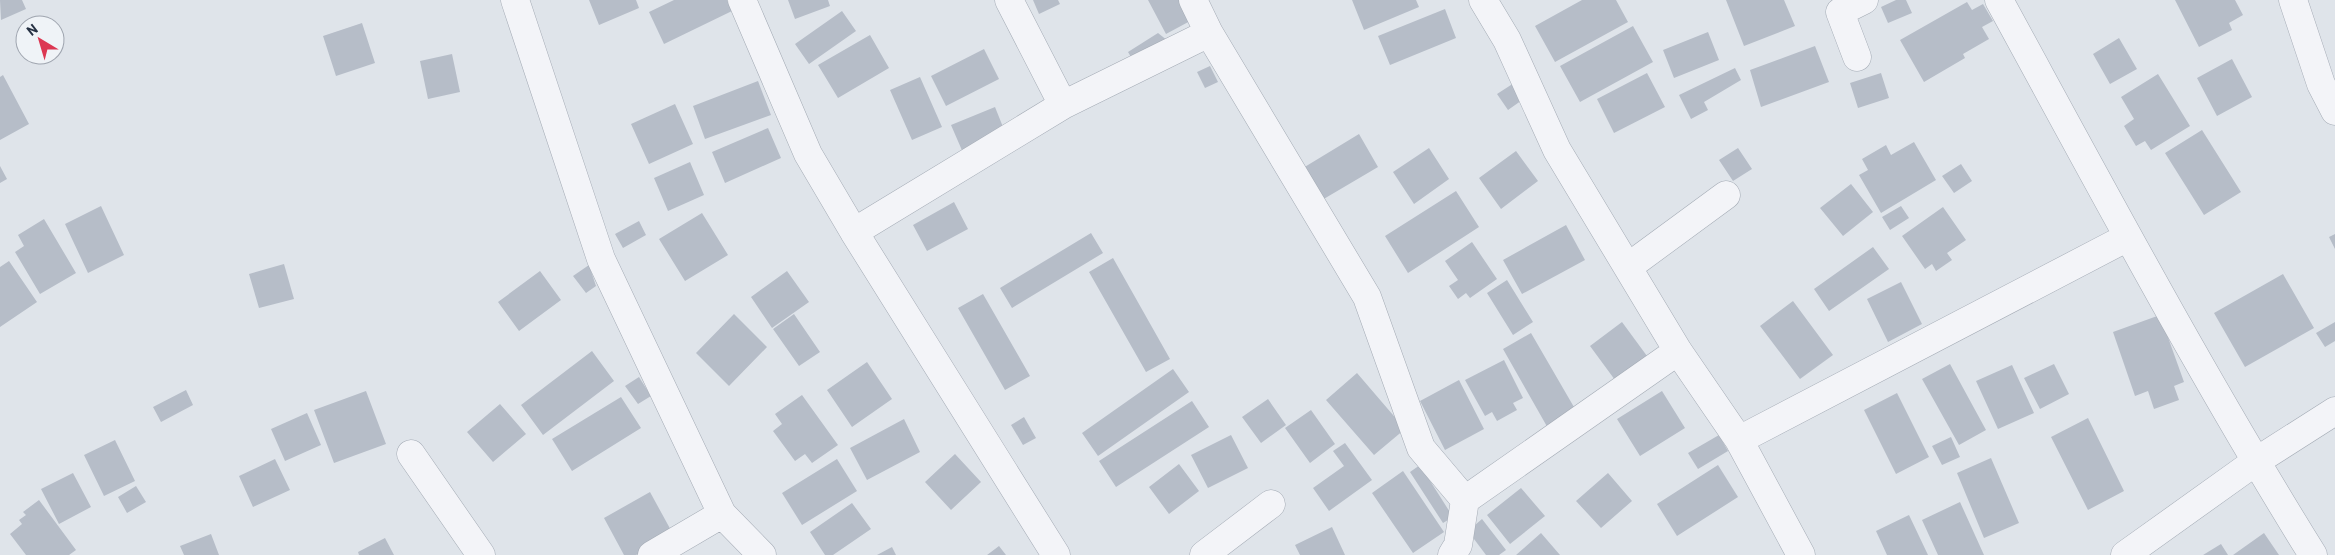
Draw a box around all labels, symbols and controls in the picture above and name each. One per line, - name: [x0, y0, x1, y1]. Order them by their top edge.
- north arrow: [15, 15, 65, 65]
- text: N: [23, 20, 41, 39]

